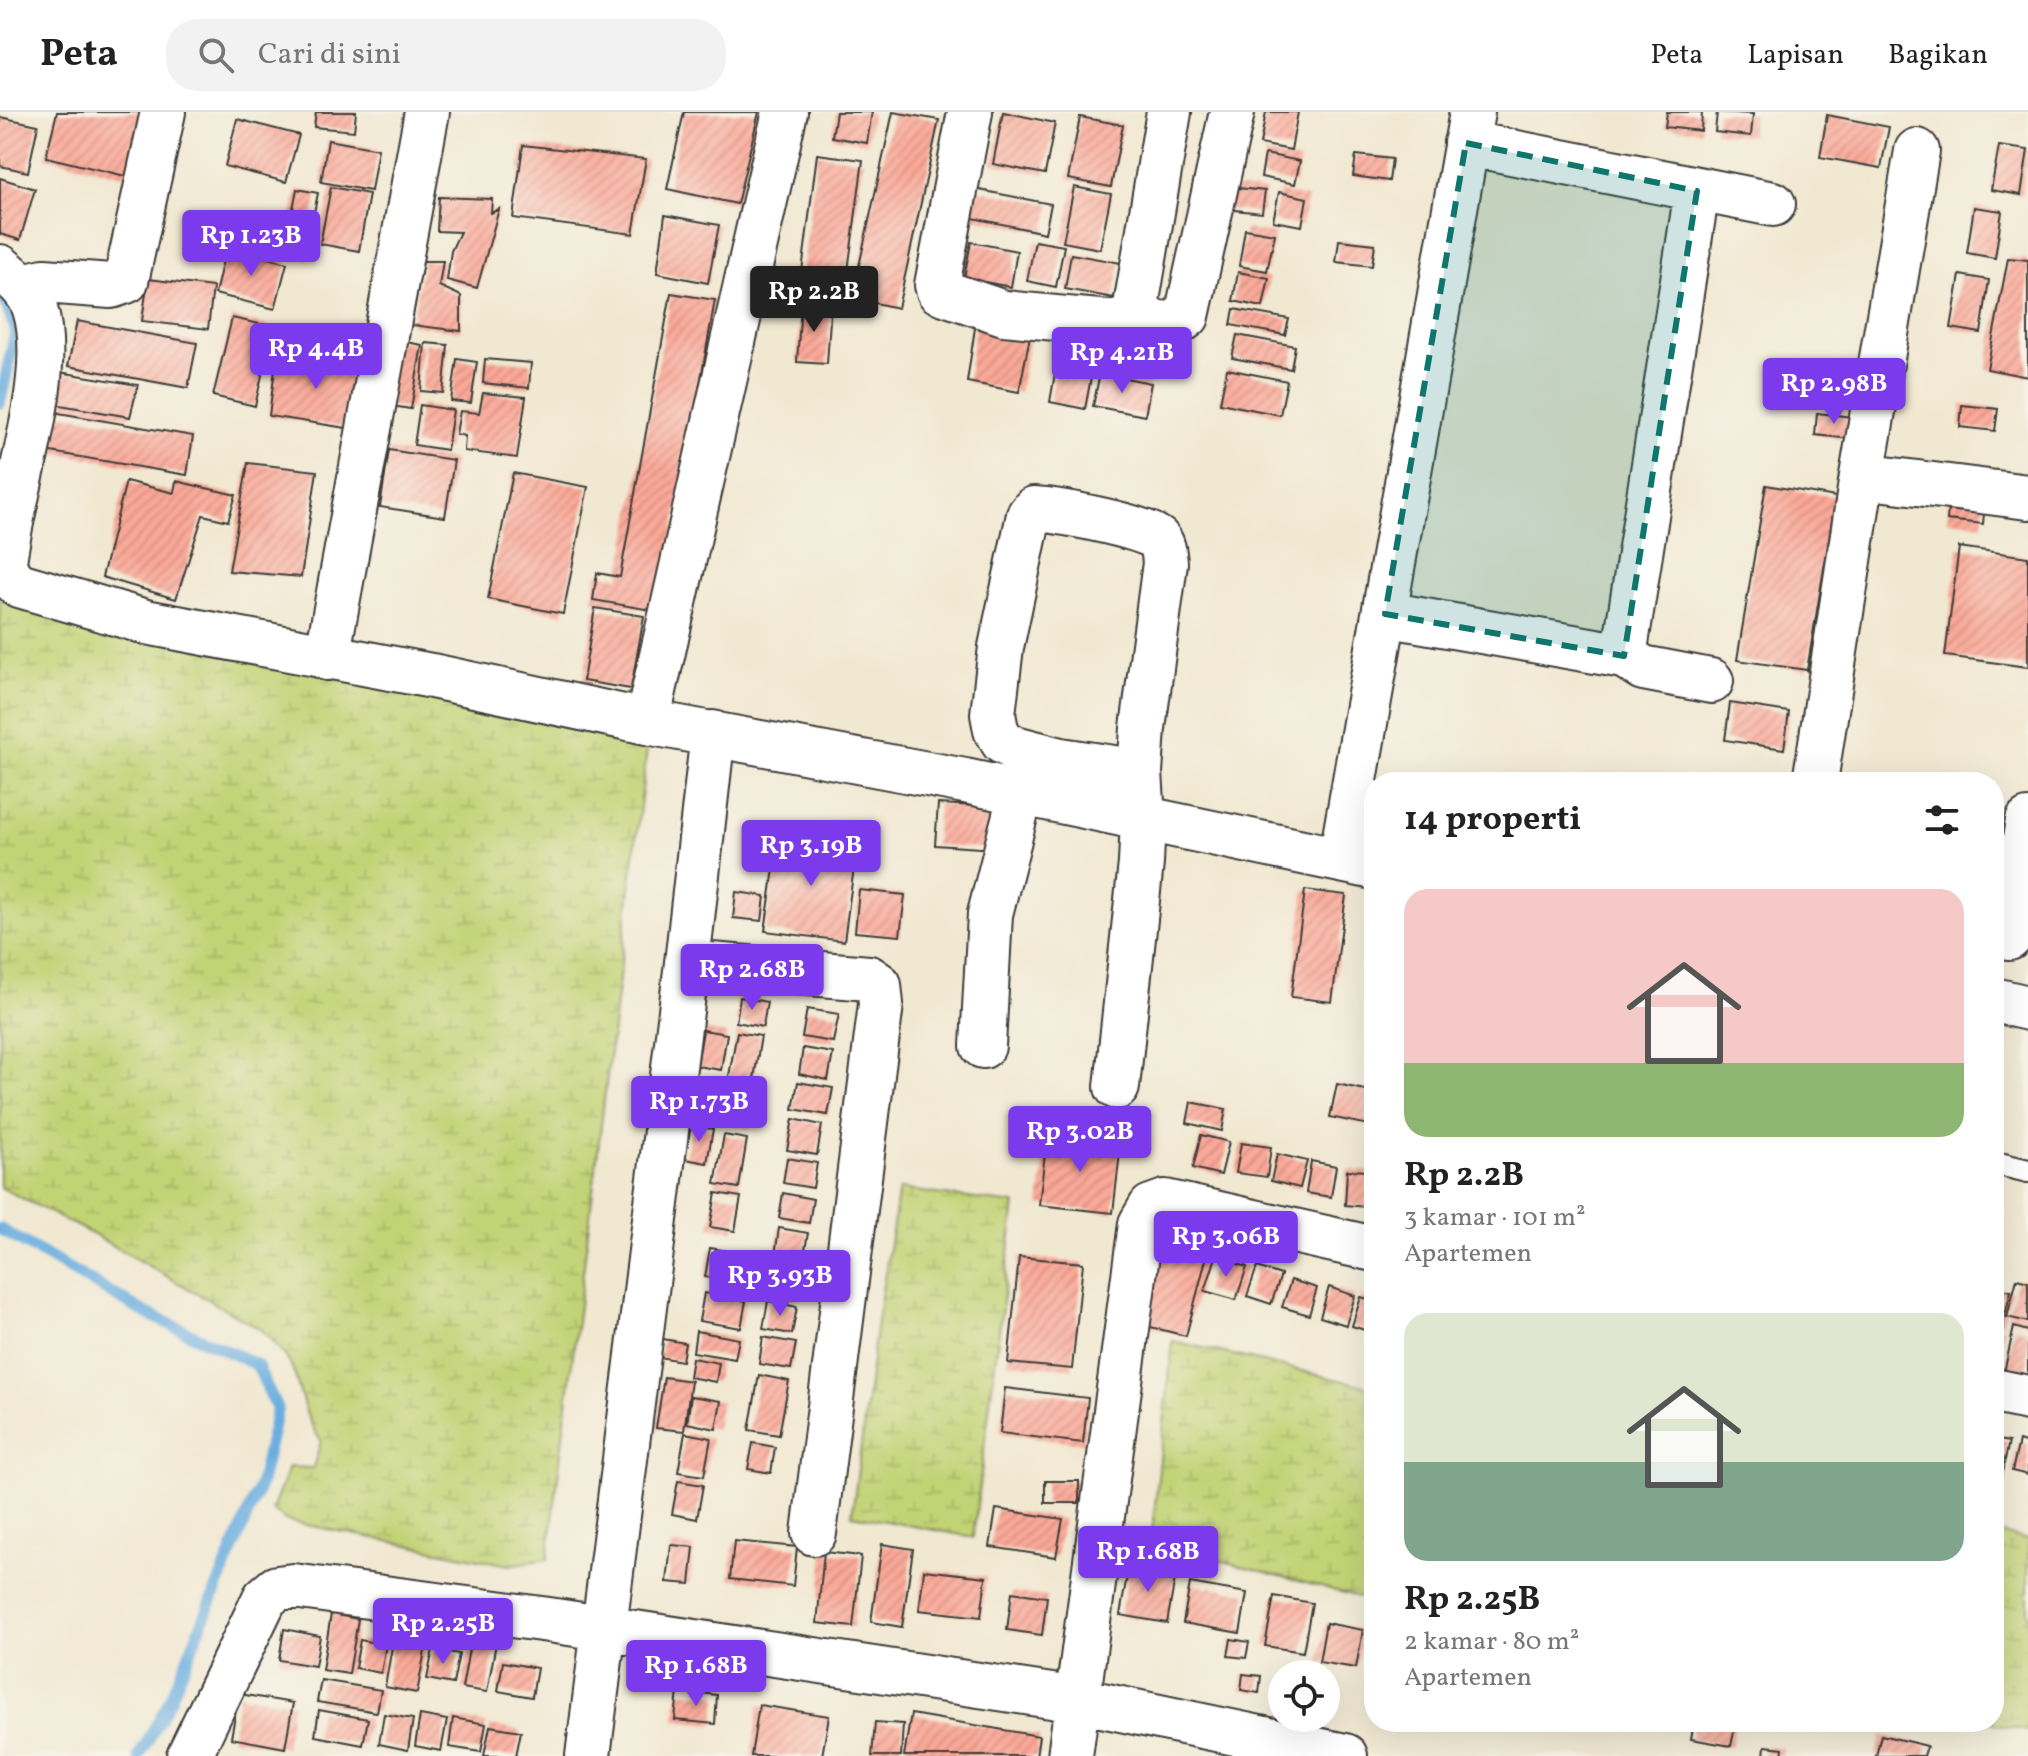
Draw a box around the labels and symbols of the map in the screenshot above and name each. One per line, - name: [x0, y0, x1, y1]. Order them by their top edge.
- pin: Rp 1.23B: [168, 210, 334, 278]
- pin: Rp 2.2B: [740, 266, 888, 334]
- pin: Rp 4.4B: [242, 323, 390, 391]
- pin: Rp 4.21B: [1039, 327, 1205, 395]
- pin: Rp 2.98B: [1751, 358, 1917, 426]
- pin: Rp 3.19B: [728, 820, 894, 888]
- pin: Rp 2.68B: [669, 944, 835, 1012]
- pin: Rp 1.73B: [616, 1076, 782, 1144]
- pin: Rp 3.02B: [997, 1106, 1163, 1174]
- pin: Rp 3.06B: [1143, 1211, 1309, 1279]
- pin: Rp 3.93B: [697, 1250, 863, 1318]
- pin: Rp 1.68B: [1065, 1526, 1231, 1594]
- pin: Rp 2.25B: [360, 1598, 526, 1666]
- pin: Rp 1.68B: [613, 1640, 779, 1708]

